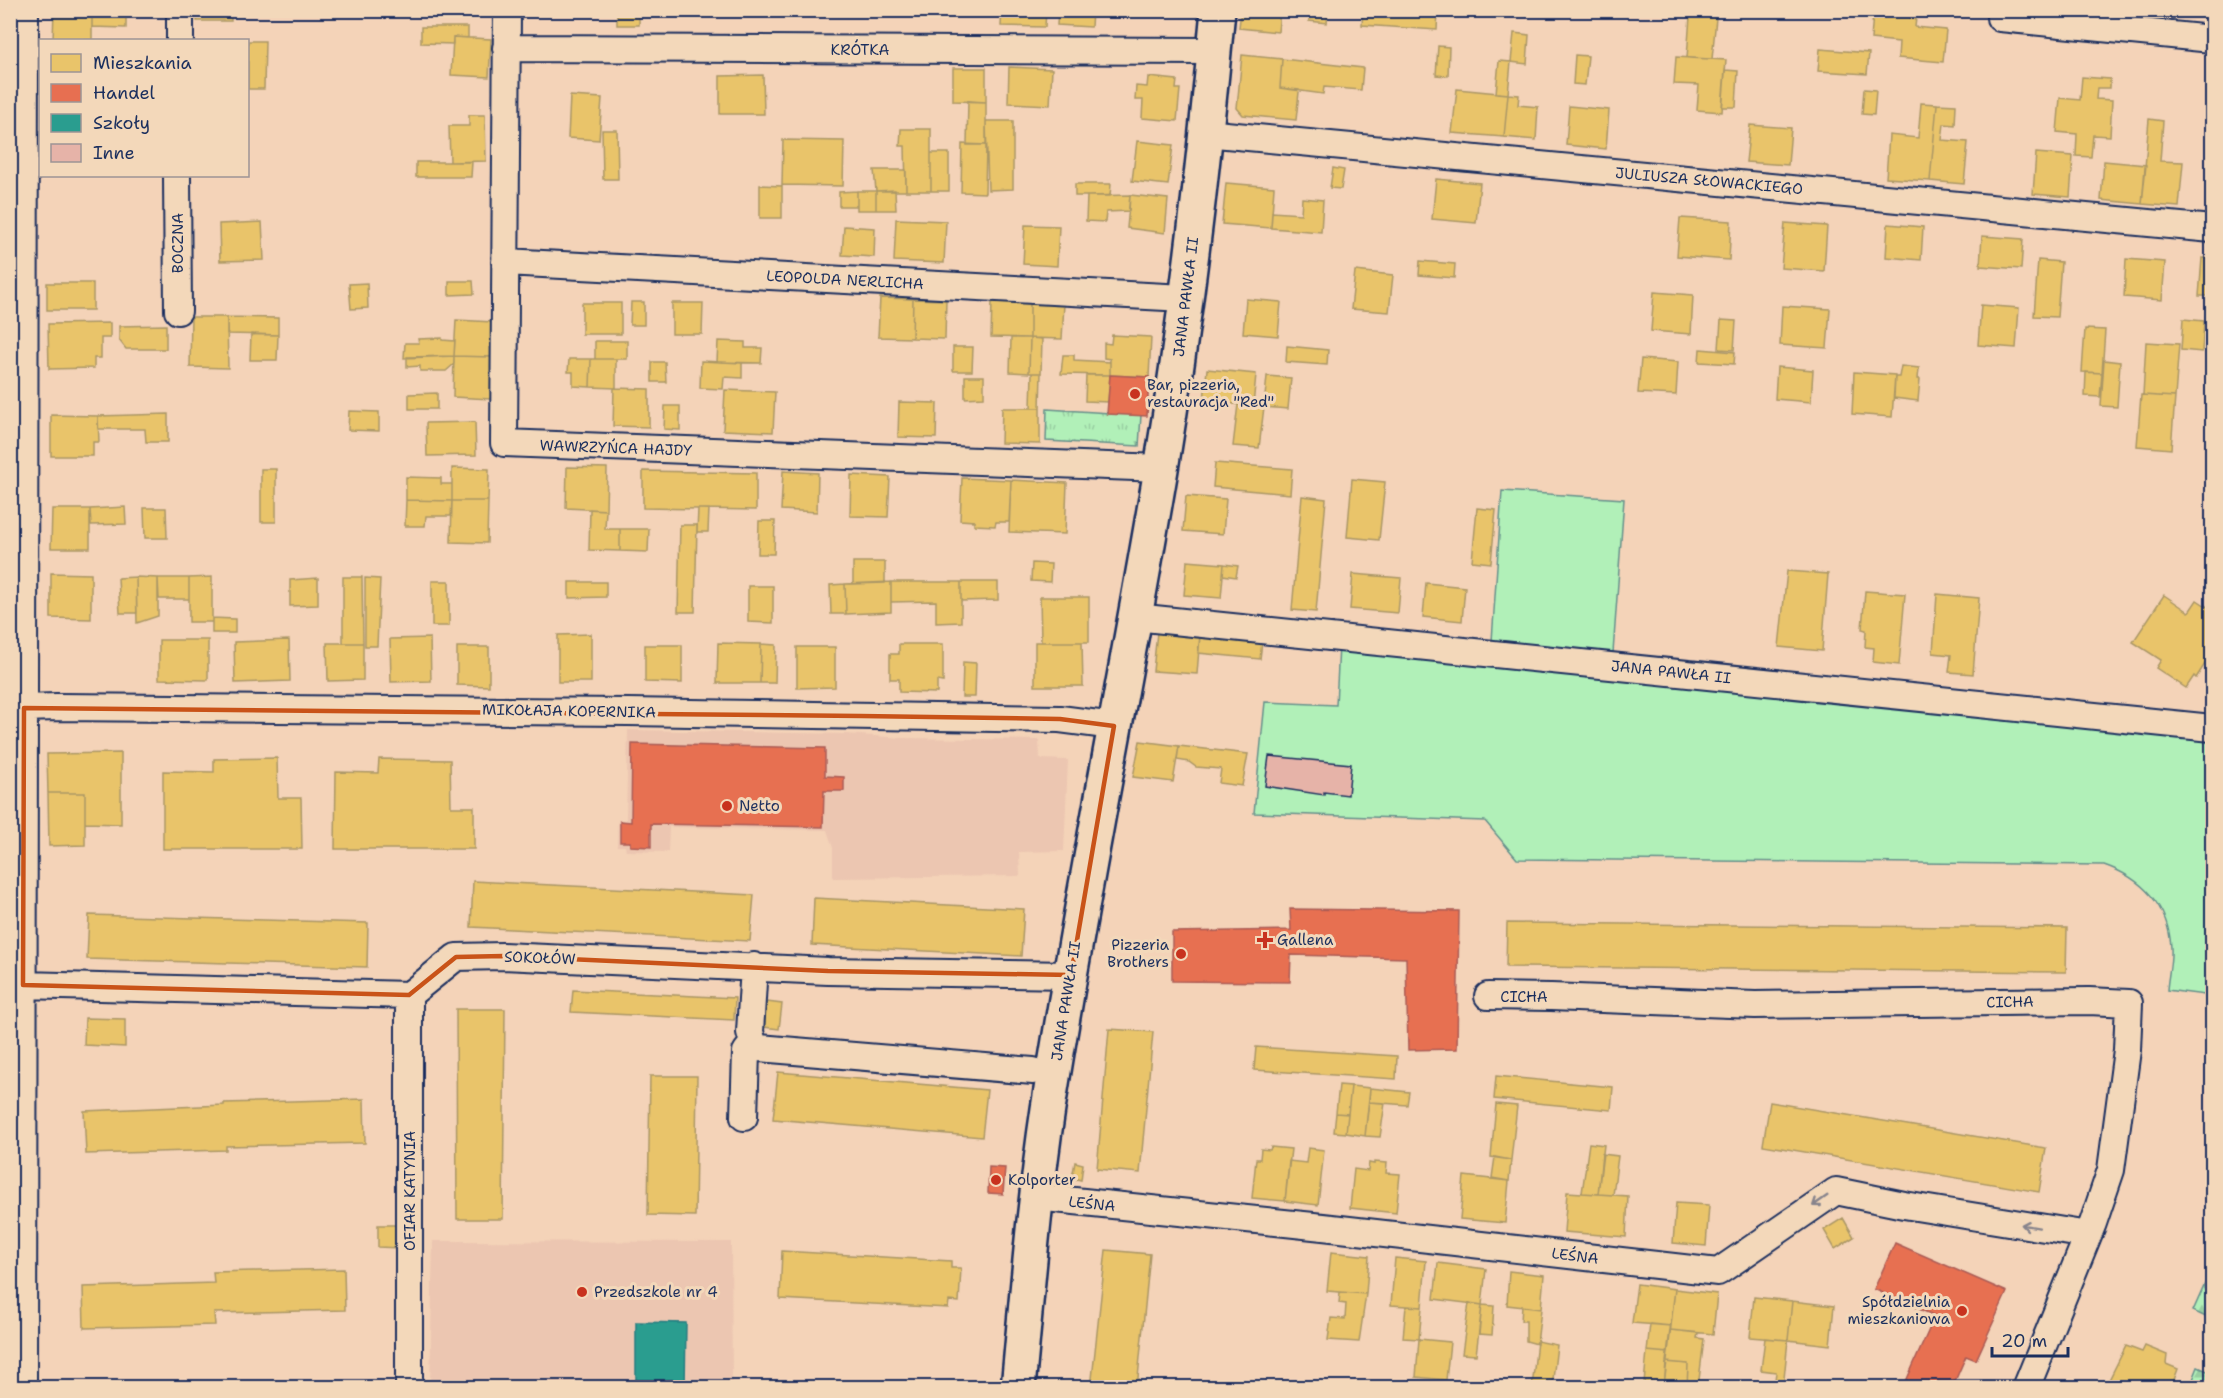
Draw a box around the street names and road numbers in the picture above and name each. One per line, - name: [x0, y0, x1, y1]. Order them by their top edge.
- street label: KRÓTKA: [831, 39, 890, 60]
- street label: JULIUSZA SŁOWACKIEGO: [1614, 163, 1804, 199]
- street label: BOCZNA: [168, 213, 188, 273]
- street label: JANA PAWŁA II: [1169, 236, 1203, 358]
- street label: LEOPOLDA NERLICHA: [766, 266, 924, 294]
- street label: WAWRZYŃCA HAJDY: [539, 434, 693, 461]
- street label: JANA PAWŁA II: [1610, 656, 1732, 688]
- street label: MIKOŁAJA KOPERNIKA: [482, 699, 656, 723]
- street label: JANA PAWŁA II: [1047, 940, 1085, 1062]
- street label: SOKOŁÓW: [504, 946, 576, 969]
- street label: CICHA: [1500, 987, 1548, 1007]
- street label: CICHA: [1986, 992, 2034, 1012]
- street label: OFIAR KATYNIA: [400, 1131, 420, 1251]
- street label: LEŚNA: [1067, 1191, 1117, 1216]
- street label: LEŚNA: [1550, 1242, 1600, 1269]

